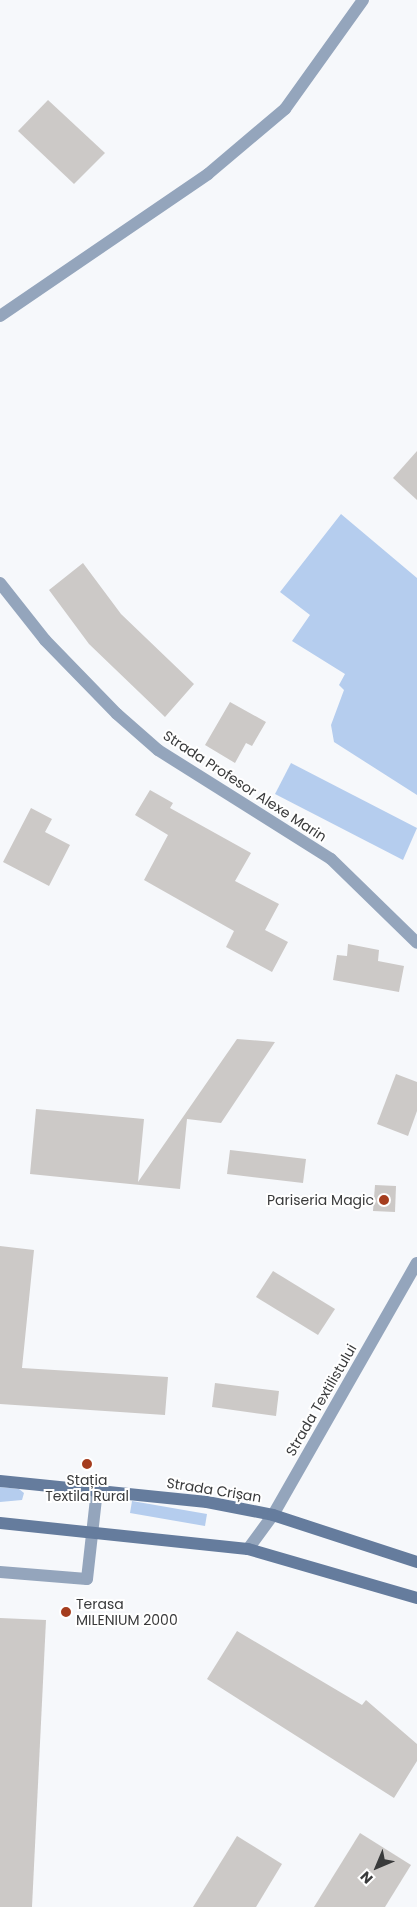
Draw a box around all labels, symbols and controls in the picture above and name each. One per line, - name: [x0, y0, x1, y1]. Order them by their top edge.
- street label: Strada Profesor Alexe Marin: [160, 727, 330, 845]
- place label: Pariseria Magic: [267, 1192, 374, 1208]
- marker: Pariseria Magic: [378, 1194, 390, 1206]
- street label: Strada Textilistului: [282, 1341, 360, 1459]
- marker: Stația Textila Rural: [81, 1458, 93, 1470]
- place label: Stația Textila Rural: [45, 1472, 129, 1504]
- street label: Strada Crișan: [165, 1474, 263, 1506]
- place label: Terasa MILENIUM 2000: [76, 1596, 178, 1628]
- marker: Terasa MILENIUM 2000: [60, 1606, 72, 1618]
- north arrow: [352, 1842, 402, 1892]
- text: N: [356, 1867, 377, 1888]

